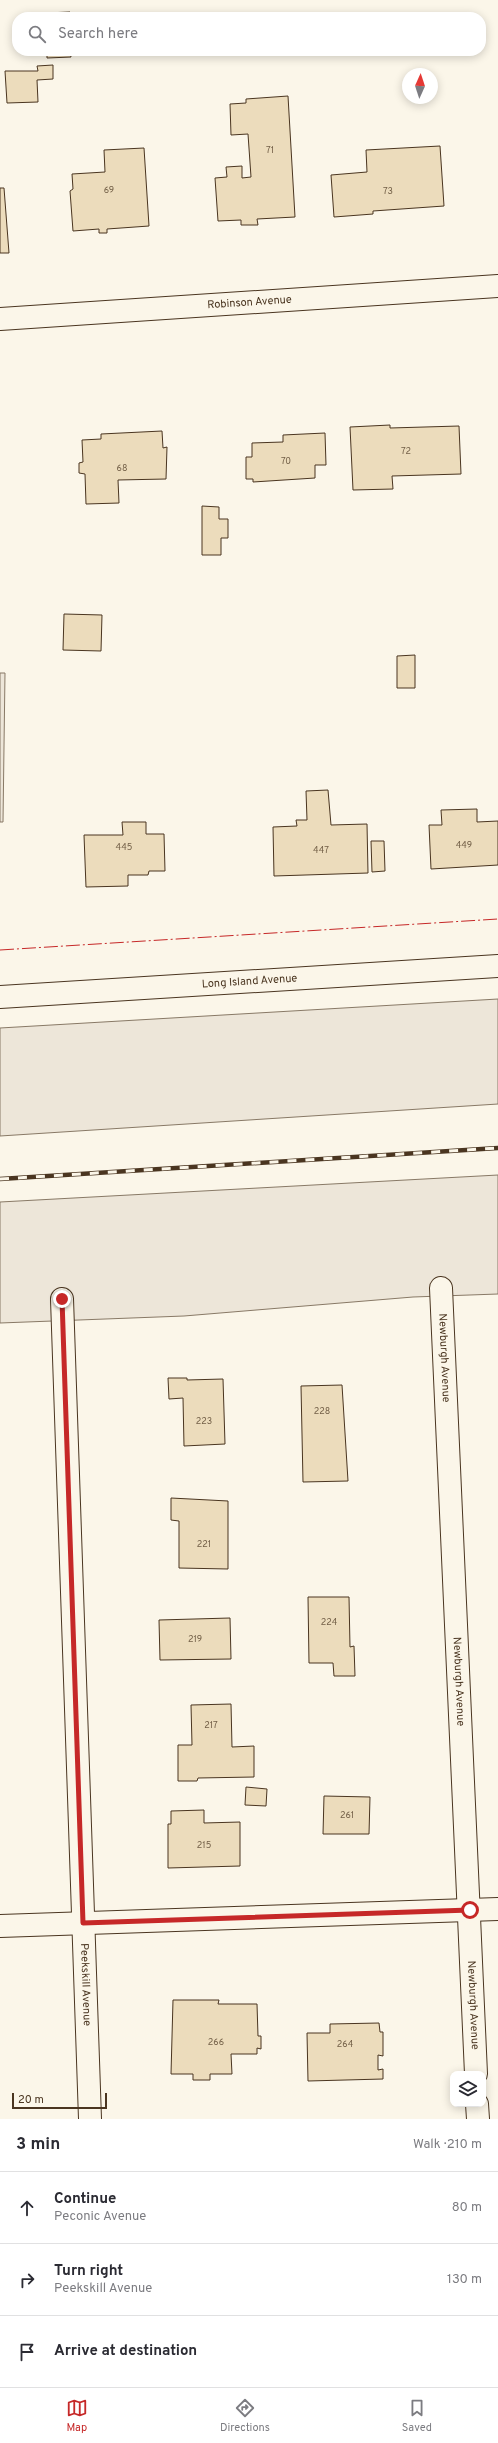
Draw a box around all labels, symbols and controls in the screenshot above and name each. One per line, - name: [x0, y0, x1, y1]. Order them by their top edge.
- search box: [12, 12, 486, 56]
- icon: search: [26, 23, 48, 45]
- text: Search here: [58, 25, 138, 44]
- north arrow: [402, 68, 438, 104]
- house number: 71: [266, 145, 274, 156]
- house number: 69: [104, 185, 114, 196]
- house number: 73: [383, 186, 393, 197]
- street label: Robinson Avenue: [207, 293, 292, 312]
- house number: 72: [401, 446, 411, 457]
- house number: 70: [281, 456, 291, 467]
- house number: 68: [117, 463, 127, 474]
- house number: 449: [456, 840, 472, 851]
- house number: 445: [116, 842, 132, 853]
- house number: 447: [313, 845, 329, 856]
- street label: Long Island Avenue: [201, 972, 298, 991]
- route end: [53, 1290, 71, 1308]
- street label: Newburgh Avenue: [435, 1313, 453, 1403]
- house number: 228: [314, 1406, 330, 1417]
- house number: 223: [196, 1416, 212, 1427]
- house number: 221: [197, 1539, 211, 1550]
- house number: 224: [321, 1617, 338, 1628]
- house number: 219: [188, 1634, 202, 1645]
- street label: Newburgh Avenue: [450, 1637, 468, 1727]
- house number: 217: [204, 1720, 218, 1731]
- house number: 261: [340, 1810, 354, 1821]
- house number: 215: [197, 1840, 211, 1851]
- route start: [461, 1901, 479, 1919]
- street label: Peekskill Avenue: [77, 1943, 94, 2026]
- street label: Newburgh Avenue: [464, 1960, 482, 2050]
- house number: 266: [208, 2037, 224, 2048]
- house number: 264: [337, 2039, 354, 2050]
- map controls: [450, 2071, 486, 2107]
- button: layers: [450, 2071, 486, 2107]
- scale bar: [12, 2091, 107, 2110]
- text: 20 m: [18, 2093, 44, 2107]
- text: 3 min: [16, 2134, 60, 2156]
- text: Walk · 210 m: [413, 2137, 482, 2153]
- text: Continue: [54, 2190, 116, 2209]
- icon: ahead: [16, 2197, 38, 2219]
- text: 80 m: [452, 2200, 482, 2216]
- text: Peconic Avenue: [54, 2209, 146, 2225]
- text: Turn right: [54, 2262, 123, 2281]
- icon: right: [16, 2269, 38, 2291]
- text: 130 m: [447, 2272, 482, 2288]
- text: Peekskill Avenue: [54, 2281, 152, 2297]
- icon: arrive: [16, 2341, 38, 2363]
- text: Arrive at destination: [54, 2342, 197, 2361]
- tab: Map: [66, 2397, 88, 2435]
- tab: Directions: [220, 2397, 270, 2435]
- tab: Saved: [402, 2397, 432, 2435]

